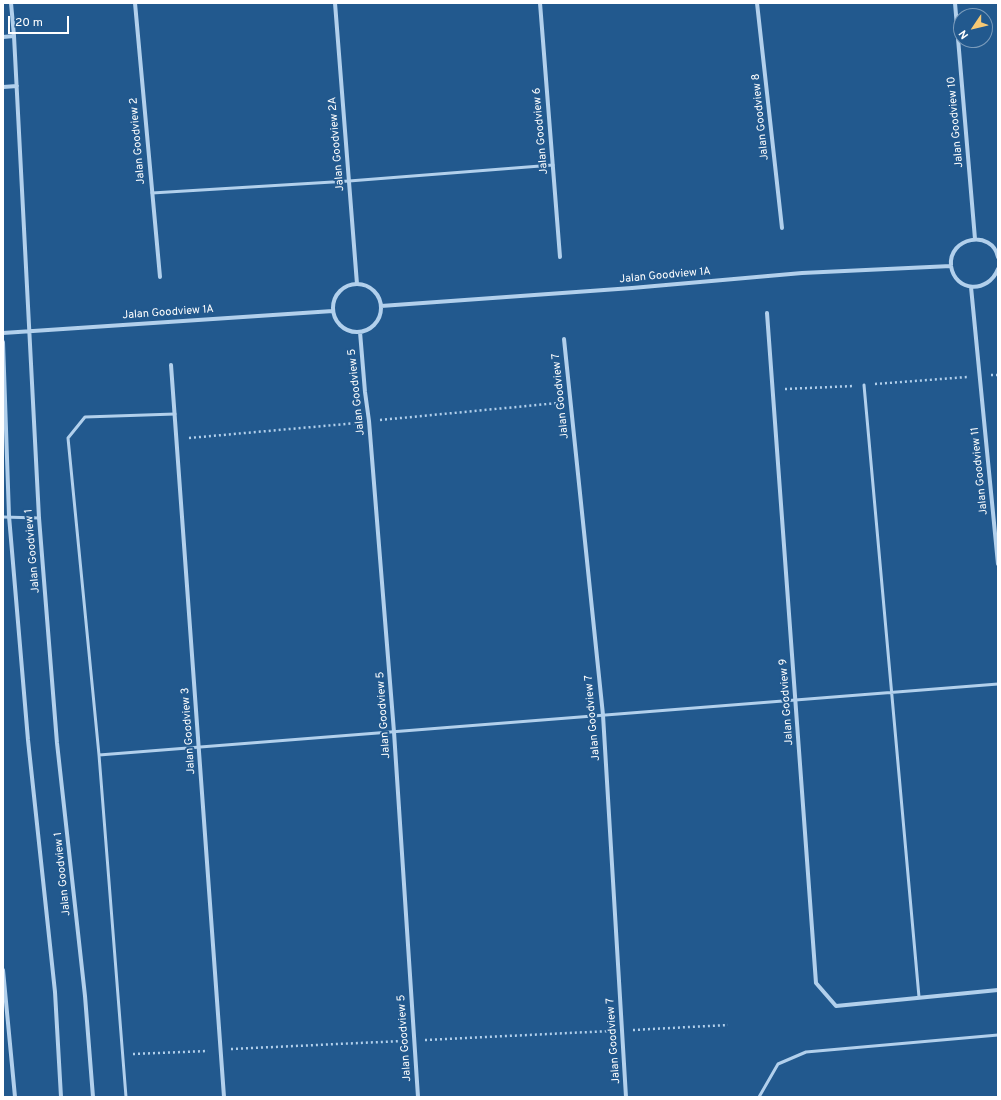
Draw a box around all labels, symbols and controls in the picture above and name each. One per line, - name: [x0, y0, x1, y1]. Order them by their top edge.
- scale bar: [10, 8, 71, 34]
- north arrow: [953, 8, 993, 48]
- text: 20 m: [15, 15, 43, 31]
- text: N: [956, 27, 972, 42]
- street label: Jalan Goodview 8: [750, 73, 772, 161]
- street label: Jalan Goodview 10: [945, 76, 967, 168]
- street label: Jalan Goodview 6: [531, 87, 551, 175]
- street label: Jalan Goodview 2A: [326, 96, 348, 192]
- street label: Jalan Goodview 2: [128, 97, 148, 185]
- street label: Jalan Goodview 1A: [619, 265, 711, 287]
- street label: Jalan Goodview 1A: [122, 303, 214, 323]
- street label: Jalan Goodview 5: [346, 348, 368, 436]
- street label: Jalan Goodview 7: [550, 352, 572, 440]
- street label: Jalan Goodview 11: [969, 426, 991, 516]
- street label: Jalan Goodview 1: [23, 508, 43, 594]
- street label: Jalan Goodview 9: [777, 658, 797, 746]
- street label: Jalan Goodview 5: [374, 671, 394, 759]
- street label: Jalan Goodview 7: [583, 674, 603, 762]
- street label: Jalan Goodview 3: [179, 687, 199, 775]
- street label: Jalan Goodview 1: [52, 831, 74, 917]
- street label: Jalan Goodview 5: [395, 994, 415, 1082]
- street label: Jalan Goodview 7: [604, 998, 624, 1084]

